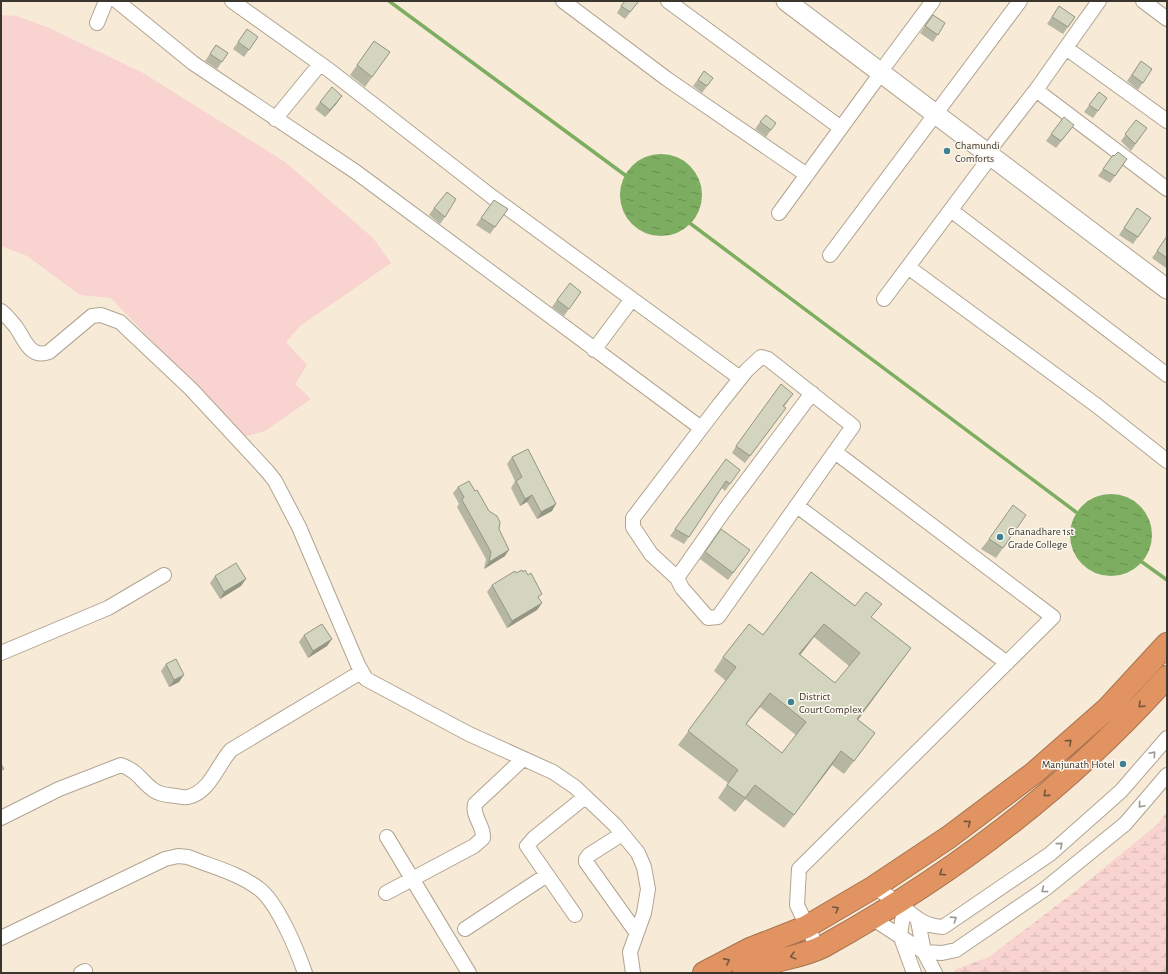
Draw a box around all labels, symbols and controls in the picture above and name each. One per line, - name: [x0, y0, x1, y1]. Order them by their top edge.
- place label: Chamundi Comforts: [955, 140, 1000, 164]
- marker: Chamundi Comforts: [942, 146, 952, 156]
- place label: Gnanadhare 1st Grade College: [1008, 526, 1074, 550]
- marker: Gnanadhare 1st Grade College: [995, 532, 1005, 542]
- place label: District Court Complex: [799, 691, 862, 715]
- marker: District Court Complex: [786, 697, 796, 707]
- one-way arrow: [1138, 701, 1146, 708]
- one-way arrow: [1065, 739, 1072, 746]
- one-way arrow: [1149, 751, 1156, 759]
- place label: Manjunath Hotel: [1042, 759, 1115, 770]
- marker: Manjunath Hotel: [1118, 759, 1128, 769]
- one-way arrow: [1043, 790, 1051, 797]
- one-way arrow: [1139, 800, 1146, 807]
- one-way arrow: [964, 820, 971, 828]
- one-way arrow: [1056, 842, 1063, 849]
- one-way arrow: [939, 868, 946, 875]
- one-way arrow: [1041, 885, 1048, 892]
- one-way arrow: [832, 906, 839, 914]
- one-way arrow: [950, 917, 957, 924]
- one-way arrow: [789, 951, 796, 960]
- one-way arrow: [723, 958, 730, 966]

